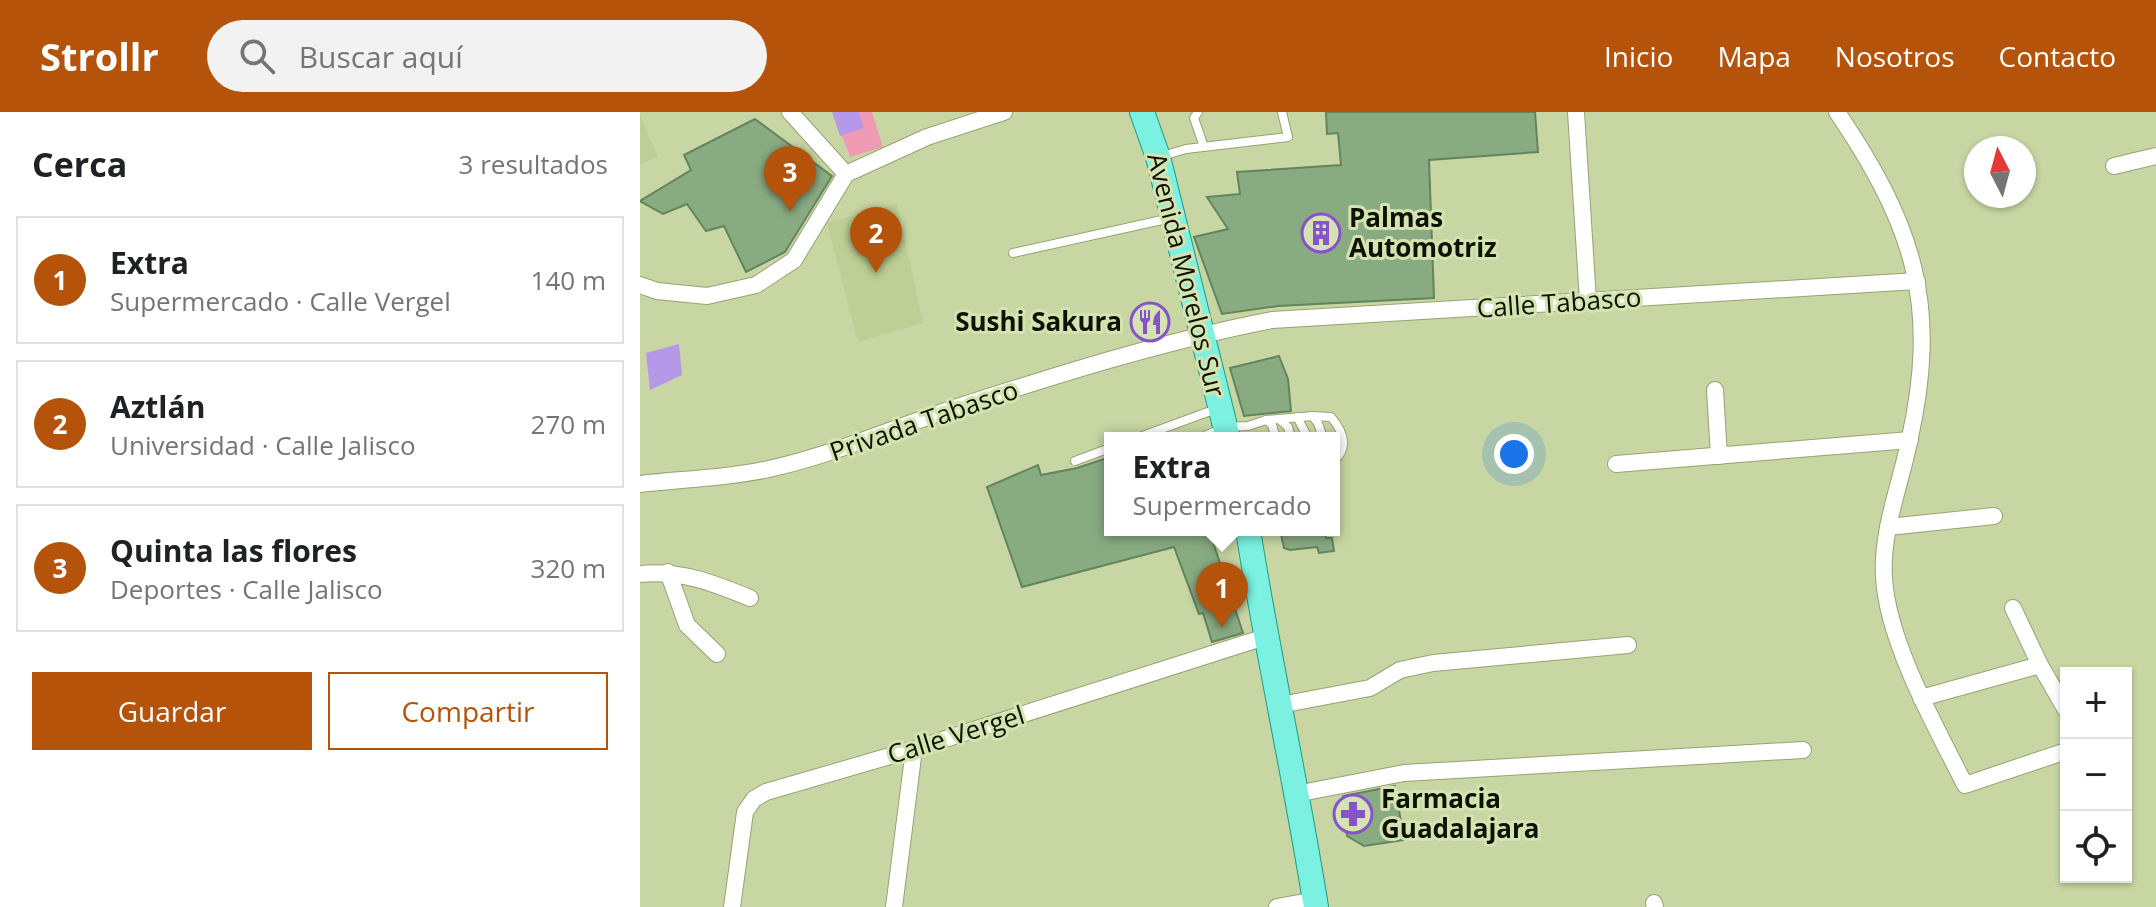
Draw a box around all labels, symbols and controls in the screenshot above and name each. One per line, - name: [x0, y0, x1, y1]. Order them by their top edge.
- search box: [207, 20, 767, 92]
- text: Strollr: [40, 30, 159, 82]
- icon: search: [235, 34, 279, 78]
- text: Buscar aquí: [299, 36, 463, 77]
- text: Inicio: [1604, 37, 1673, 75]
- text: Mapa: [1717, 37, 1791, 75]
- text: Nosotros: [1835, 37, 1955, 75]
- text: Contacto: [1999, 37, 2116, 75]
- north arrow: [1964, 136, 2036, 208]
- text: Cerca: [32, 141, 127, 187]
- text: 3 resultados: [459, 146, 608, 182]
- pin: 3: [764, 146, 816, 212]
- street label: Avenida Morelos Sur: [1139, 149, 1235, 401]
- place label: Palmas Automotriz: [1349, 199, 1497, 265]
- pin: 2: [850, 207, 902, 273]
- building icon: Palmas Automotriz: [1300, 212, 1342, 254]
- text: Extra: [110, 242, 189, 283]
- text: 1: [53, 262, 67, 298]
- text: 140 m: [531, 262, 606, 298]
- street label: Calle Tabasco: [1475, 278, 1642, 326]
- text: Supermercado · Calle Vergel: [110, 283, 451, 319]
- restaurant icon: Sushi Sakura: [1129, 301, 1171, 343]
- place label: Sushi Sakura: [955, 303, 1122, 339]
- street label: Privada Tabasco: [825, 371, 1023, 469]
- text: Aztlán: [110, 386, 205, 427]
- text: 2: [53, 406, 67, 442]
- text: 270 m: [531, 406, 606, 442]
- text: Universidad · Calle Jalisco: [110, 427, 416, 463]
- popup: [1104, 432, 1340, 536]
- your location: [1494, 434, 1534, 474]
- text: Extra: [1132, 446, 1211, 487]
- text: Supermercado: [1132, 487, 1312, 523]
- text: Quinta las flores: [110, 530, 357, 571]
- text: 3: [53, 550, 67, 586]
- text: 320 m: [531, 550, 606, 586]
- pin: 1: [1196, 562, 1248, 628]
- text: Deportes · Calle Jalisco: [110, 571, 383, 607]
- map controls: [2060, 667, 2132, 883]
- button: +: [2060, 667, 2132, 739]
- button: Guardar: [32, 672, 312, 750]
- button: Compartir: [328, 672, 608, 750]
- street label: Calle Vergel: [883, 696, 1029, 772]
- button: −: [2060, 739, 2132, 811]
- place label: Farmacia Guadalajara: [1381, 780, 1540, 846]
- pharmacy icon: Farmacia Guadalajara: [1332, 793, 1374, 835]
- button: locate: [2060, 811, 2132, 883]

